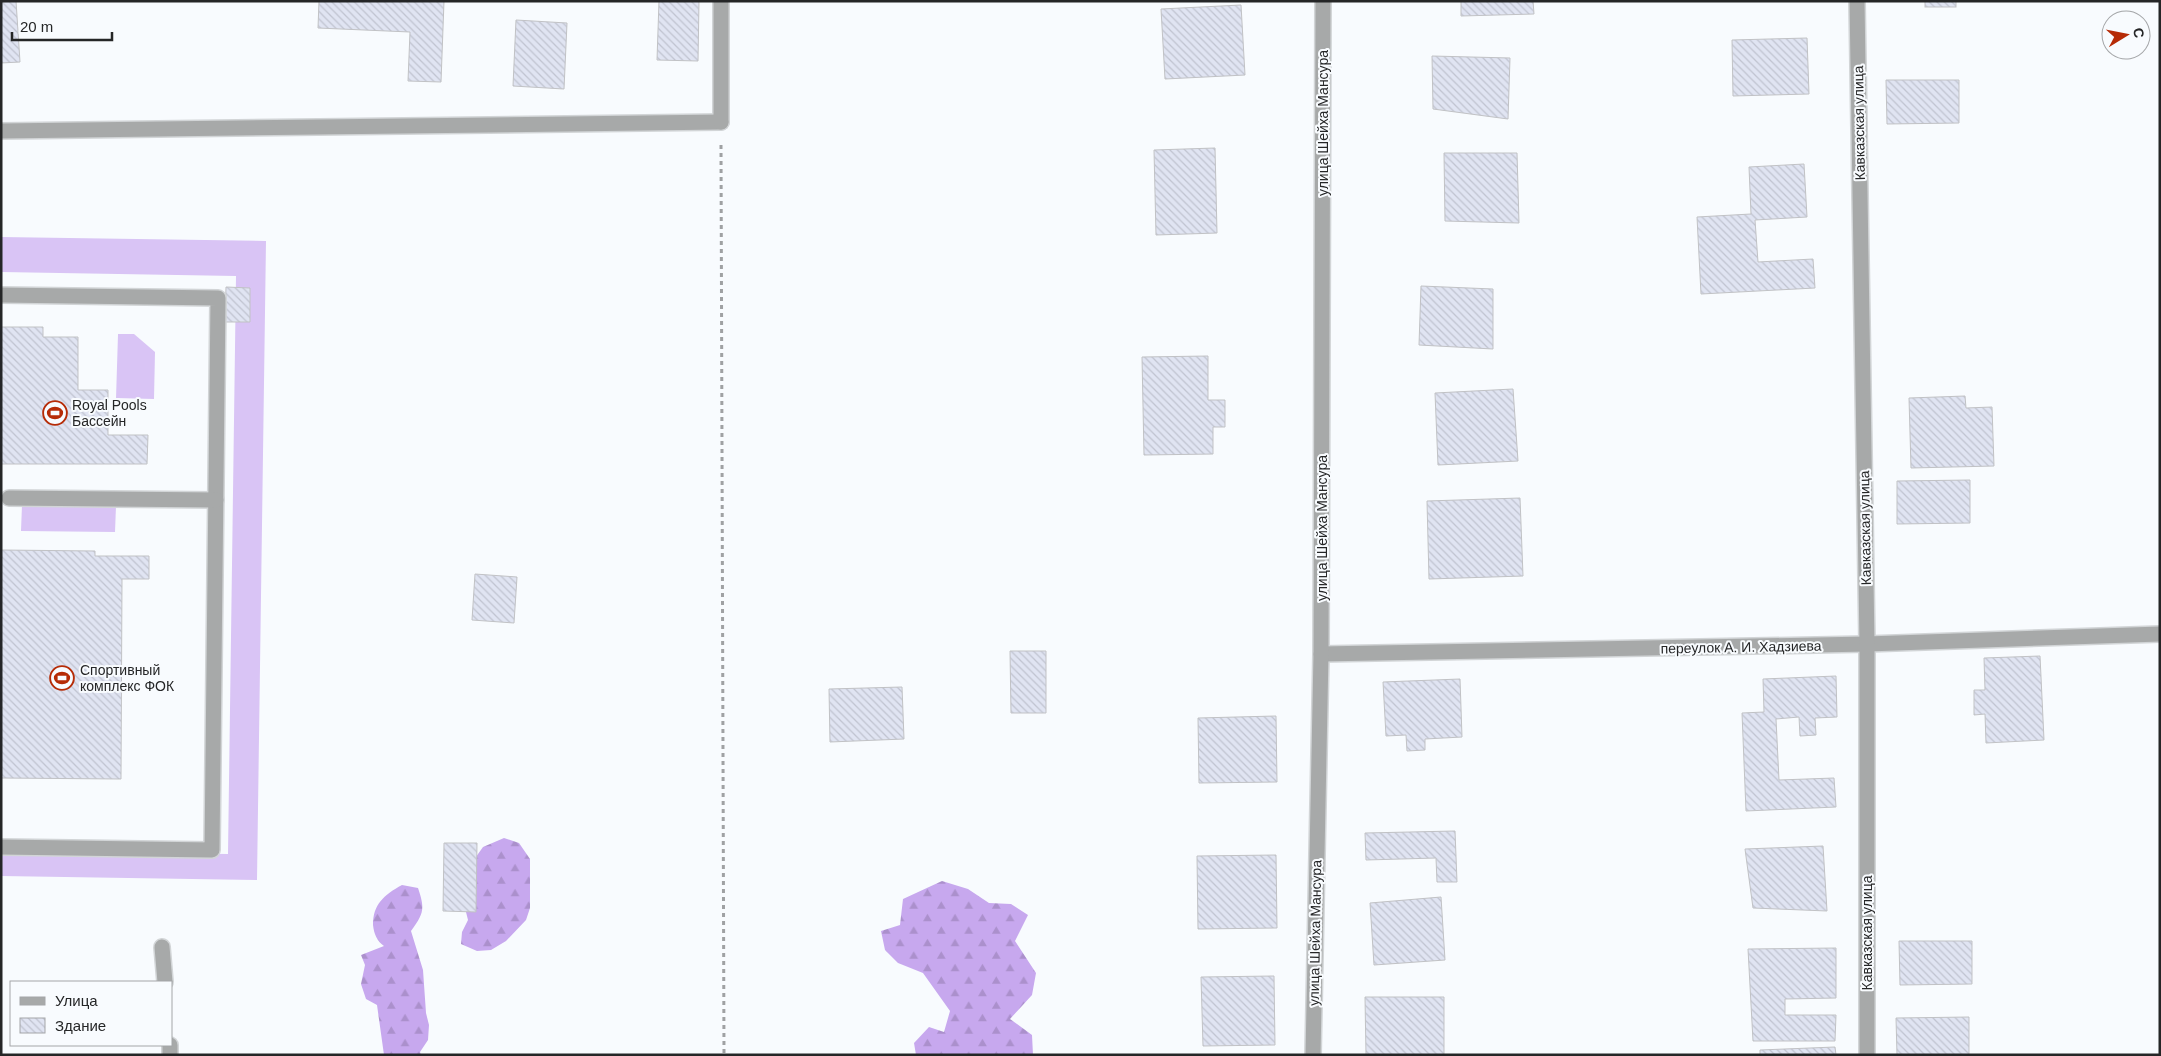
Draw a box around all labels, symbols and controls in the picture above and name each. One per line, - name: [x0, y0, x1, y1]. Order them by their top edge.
- scale bar: [12, 10, 112, 42]
- north arrow: [2101, 10, 2151, 60]
- text: 20 m: [20, 18, 53, 35]
- text: С: [2130, 26, 2148, 39]
- street label: улица Шейха Мансура: [1315, 50, 1331, 196]
- street label: Кавказская улица: [1850, 65, 1868, 181]
- place label: Royal Pools Бассейн: [72, 397, 147, 429]
- sports icon: Royal Pools Бассейн: [42, 400, 68, 426]
- street label: улица Шейха Мансура: [1314, 455, 1330, 601]
- street label: Кавказская улица: [1856, 470, 1874, 586]
- street label: переулок А. И. Хадзиева: [1660, 638, 1822, 656]
- place label: Спортивный комплекс ФОК: [80, 662, 175, 694]
- sports icon: Спортивный комплекс ФОК: [49, 665, 75, 691]
- street label: улица Шейха Мансура: [1306, 860, 1324, 1006]
- street label: Кавказская улица: [1859, 875, 1875, 990]
- legend: [10, 981, 172, 1046]
- text: Улица: [55, 992, 98, 1009]
- text: Здание: [55, 1017, 106, 1034]

